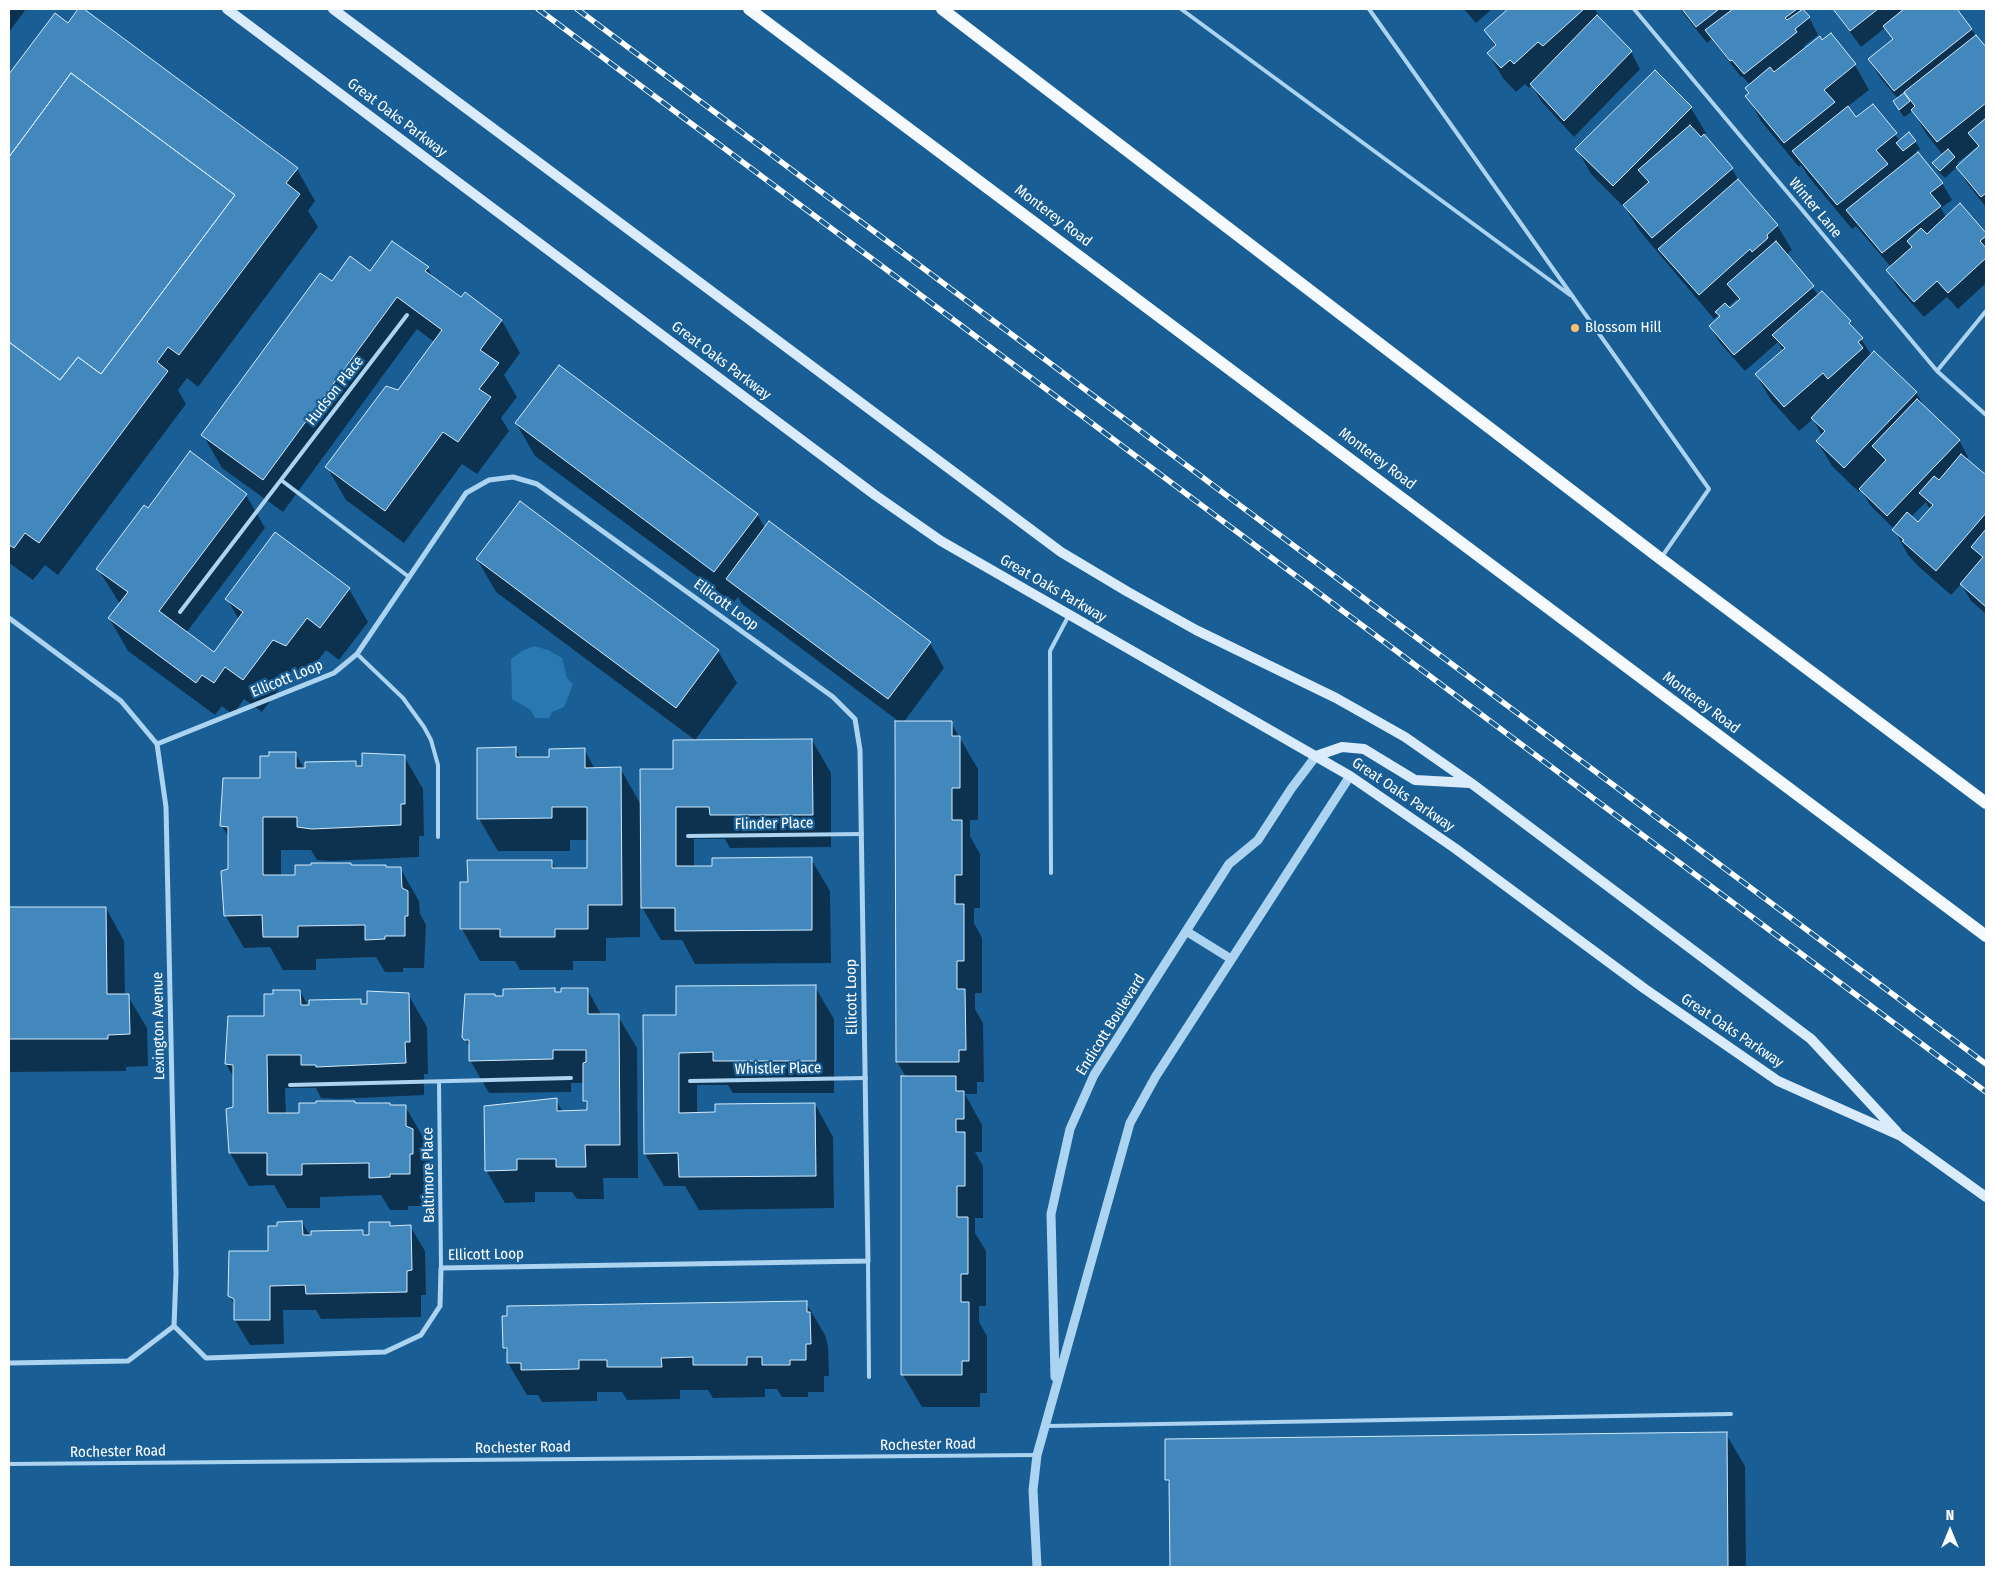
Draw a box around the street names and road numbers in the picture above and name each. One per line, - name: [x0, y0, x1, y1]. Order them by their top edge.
- street label: Great Oaks Parkway: [344, 75, 450, 161]
- street label: Winter Lane: [1785, 174, 1845, 242]
- street label: Monterey Road: [1011, 181, 1095, 251]
- street label: Great Oaks Parkway: [668, 318, 774, 404]
- street label: Hudson Place: [302, 353, 368, 429]
- street label: Monterey Road: [1335, 424, 1419, 494]
- street label: Great Oaks Parkway: [997, 551, 1109, 627]
- street label: Ellicott Loop: [690, 575, 762, 635]
- street label: Ellicott Loop: [248, 656, 326, 702]
- street label: Monterey Road: [1659, 668, 1743, 738]
- street label: Great Oaks Parkway: [1348, 754, 1458, 836]
- street label: Flinder Place: [734, 814, 814, 834]
- street label: Ellicott Loop: [842, 959, 862, 1035]
- street label: Endicott Boulevard: [1073, 971, 1149, 1079]
- street label: Lexington Avenue: [149, 972, 169, 1080]
- street label: Great Oaks Parkway: [1677, 990, 1787, 1072]
- street label: Whistler Place: [735, 1059, 821, 1079]
- street label: Baltimore Place: [419, 1127, 439, 1223]
- street label: Ellicott Loop: [448, 1245, 524, 1265]
- street label: Rochester Road: [880, 1435, 976, 1455]
- street label: Rochester Road: [475, 1438, 571, 1458]
- street label: Rochester Road: [70, 1442, 166, 1462]

